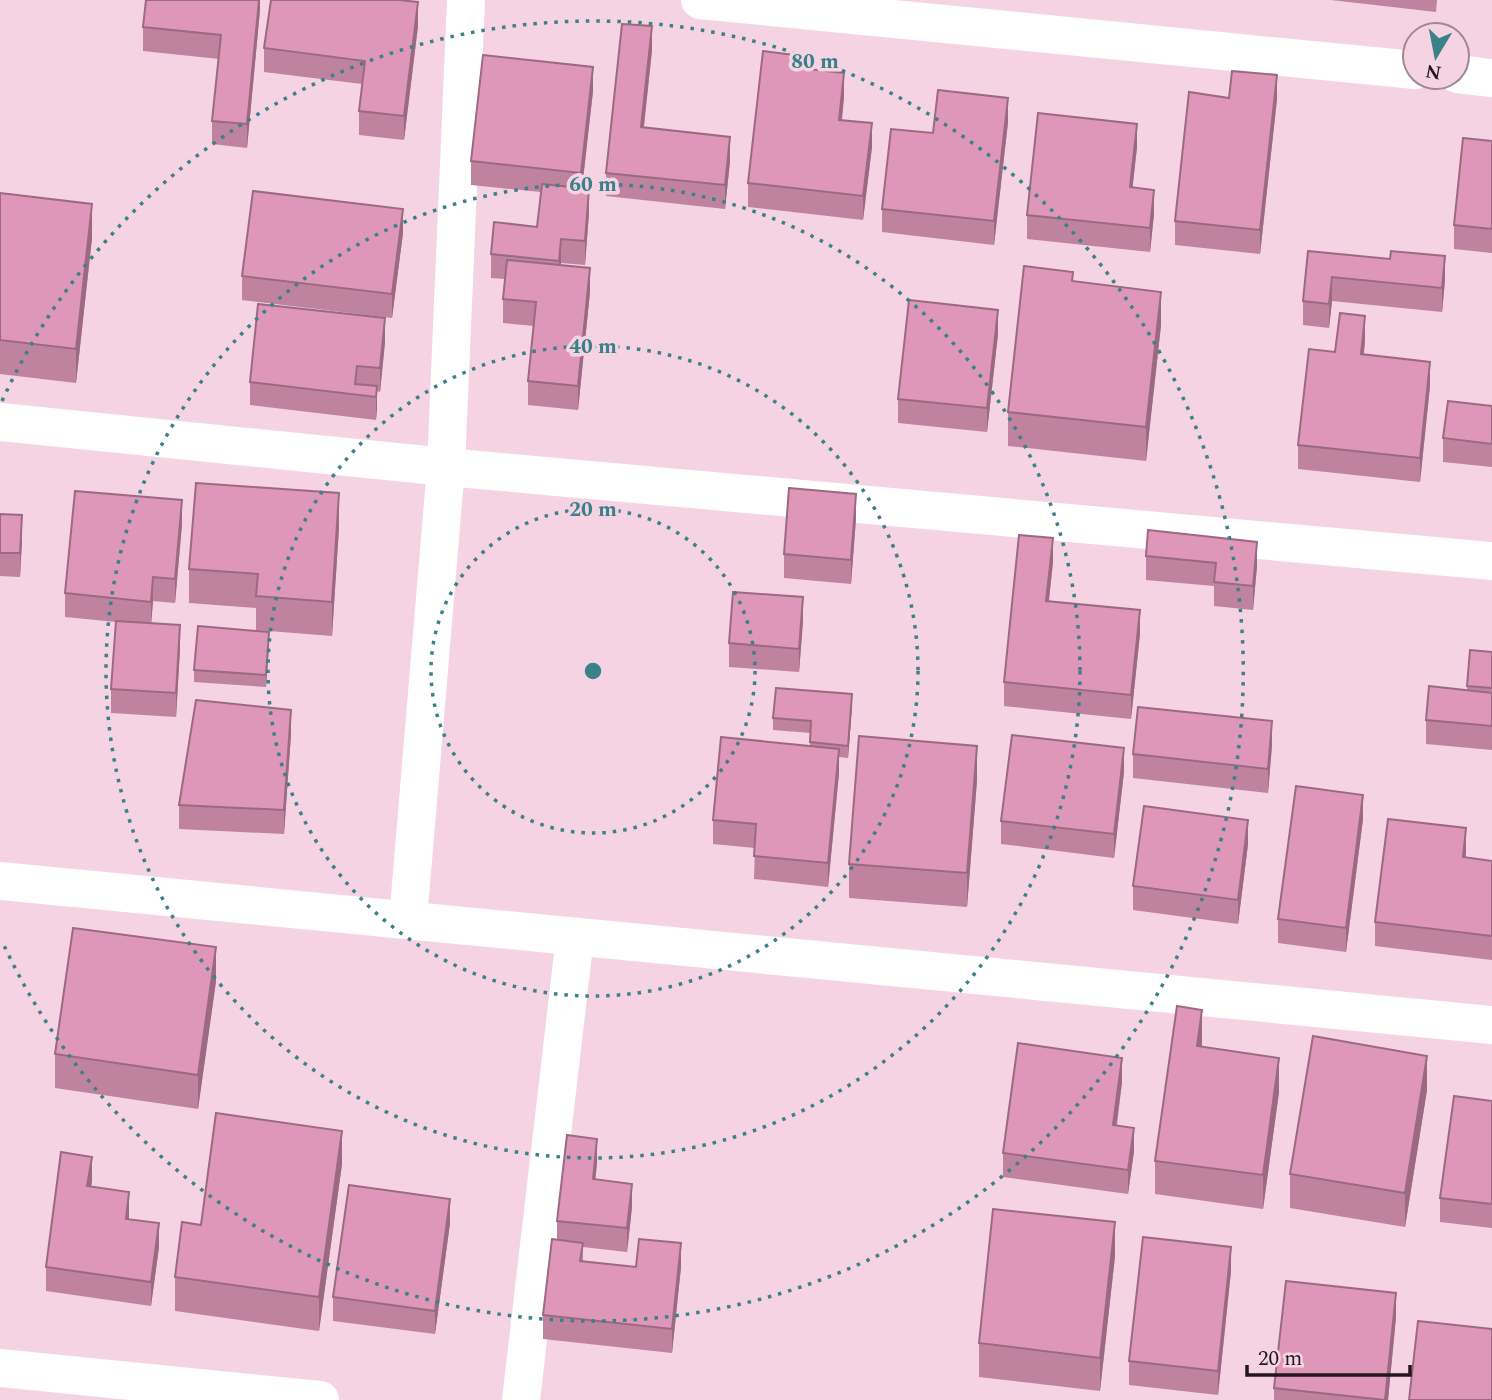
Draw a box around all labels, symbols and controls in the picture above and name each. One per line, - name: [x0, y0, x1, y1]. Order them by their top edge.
- north arrow: [1401, 21, 1471, 91]
- text: 80 m: [791, 46, 839, 78]
- text: N: [1423, 56, 1443, 87]
- text: 60 m: [569, 169, 617, 201]
- text: 40 m: [569, 331, 617, 363]
- text: 20 m: [569, 494, 617, 526]
- centre of rings: [581, 659, 605, 683]
- scale bar: [1247, 1334, 1410, 1378]
- text: 20 m: [1258, 1343, 1302, 1375]

